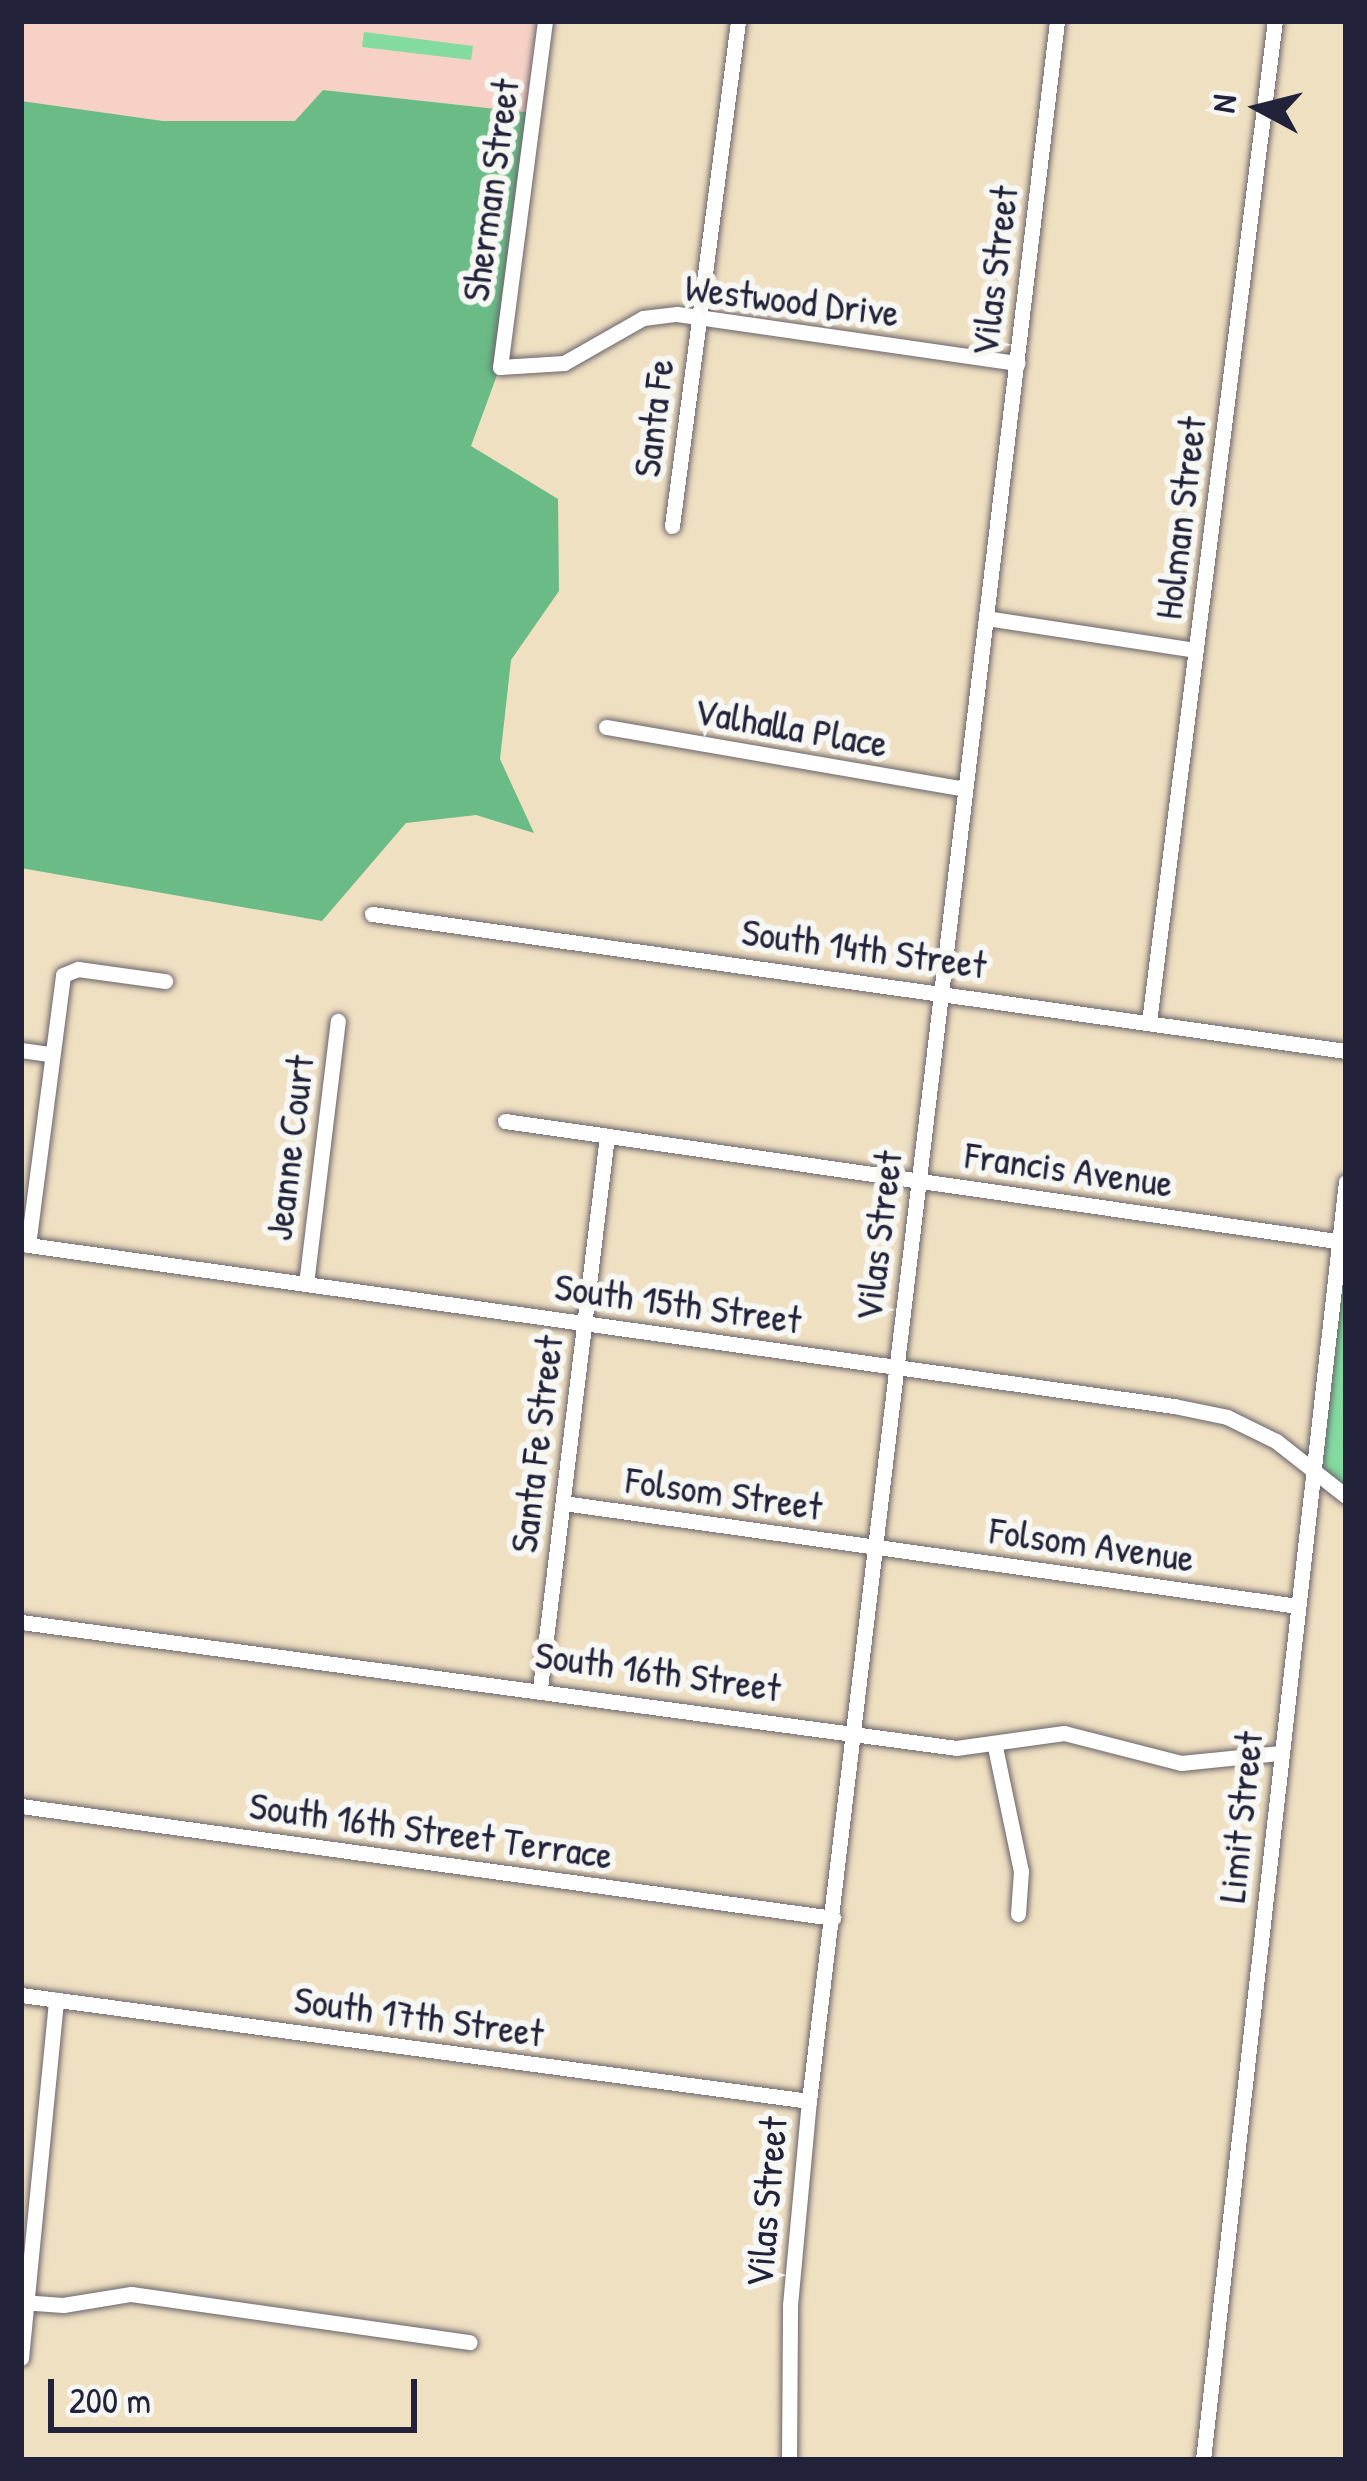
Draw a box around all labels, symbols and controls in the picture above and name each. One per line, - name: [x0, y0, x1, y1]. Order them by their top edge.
- north arrow: [1199, 48, 1319, 168]
- street label: Sherman Street: [451, 76, 529, 304]
- text: N: [1200, 92, 1246, 115]
- street label: Vilas Street: [960, 183, 1028, 359]
- street label: Westwood Drive: [682, 264, 902, 336]
- street label: Santa Fe: [623, 356, 683, 480]
- street label: Holman Street: [1144, 414, 1216, 622]
- street label: Valhalla Place: [691, 687, 891, 767]
- street label: South 14th Street: [739, 908, 989, 988]
- street label: Jeanne Court: [254, 1053, 324, 1243]
- street label: Francis Avenue: [962, 1131, 1176, 1207]
- street label: Vilas Street: [844, 1148, 912, 1324]
- street label: South 15th Street: [552, 1263, 804, 1343]
- street label: Santa Fe Street: [499, 1333, 573, 1555]
- street label: Folsom Street: [623, 1456, 825, 1530]
- street label: Folsom Avenue: [987, 1507, 1197, 1581]
- street label: South 16th Street: [532, 1631, 784, 1711]
- street label: Limit Street: [1208, 1729, 1272, 1905]
- street label: South 16th Street Terrace: [247, 1781, 615, 1879]
- street label: South 17th Street: [291, 1975, 547, 2057]
- street label: Vilas Street: [735, 2115, 797, 2289]
- scale bar: [54, 2355, 423, 2429]
- text: 200 m: [69, 2375, 151, 2424]

